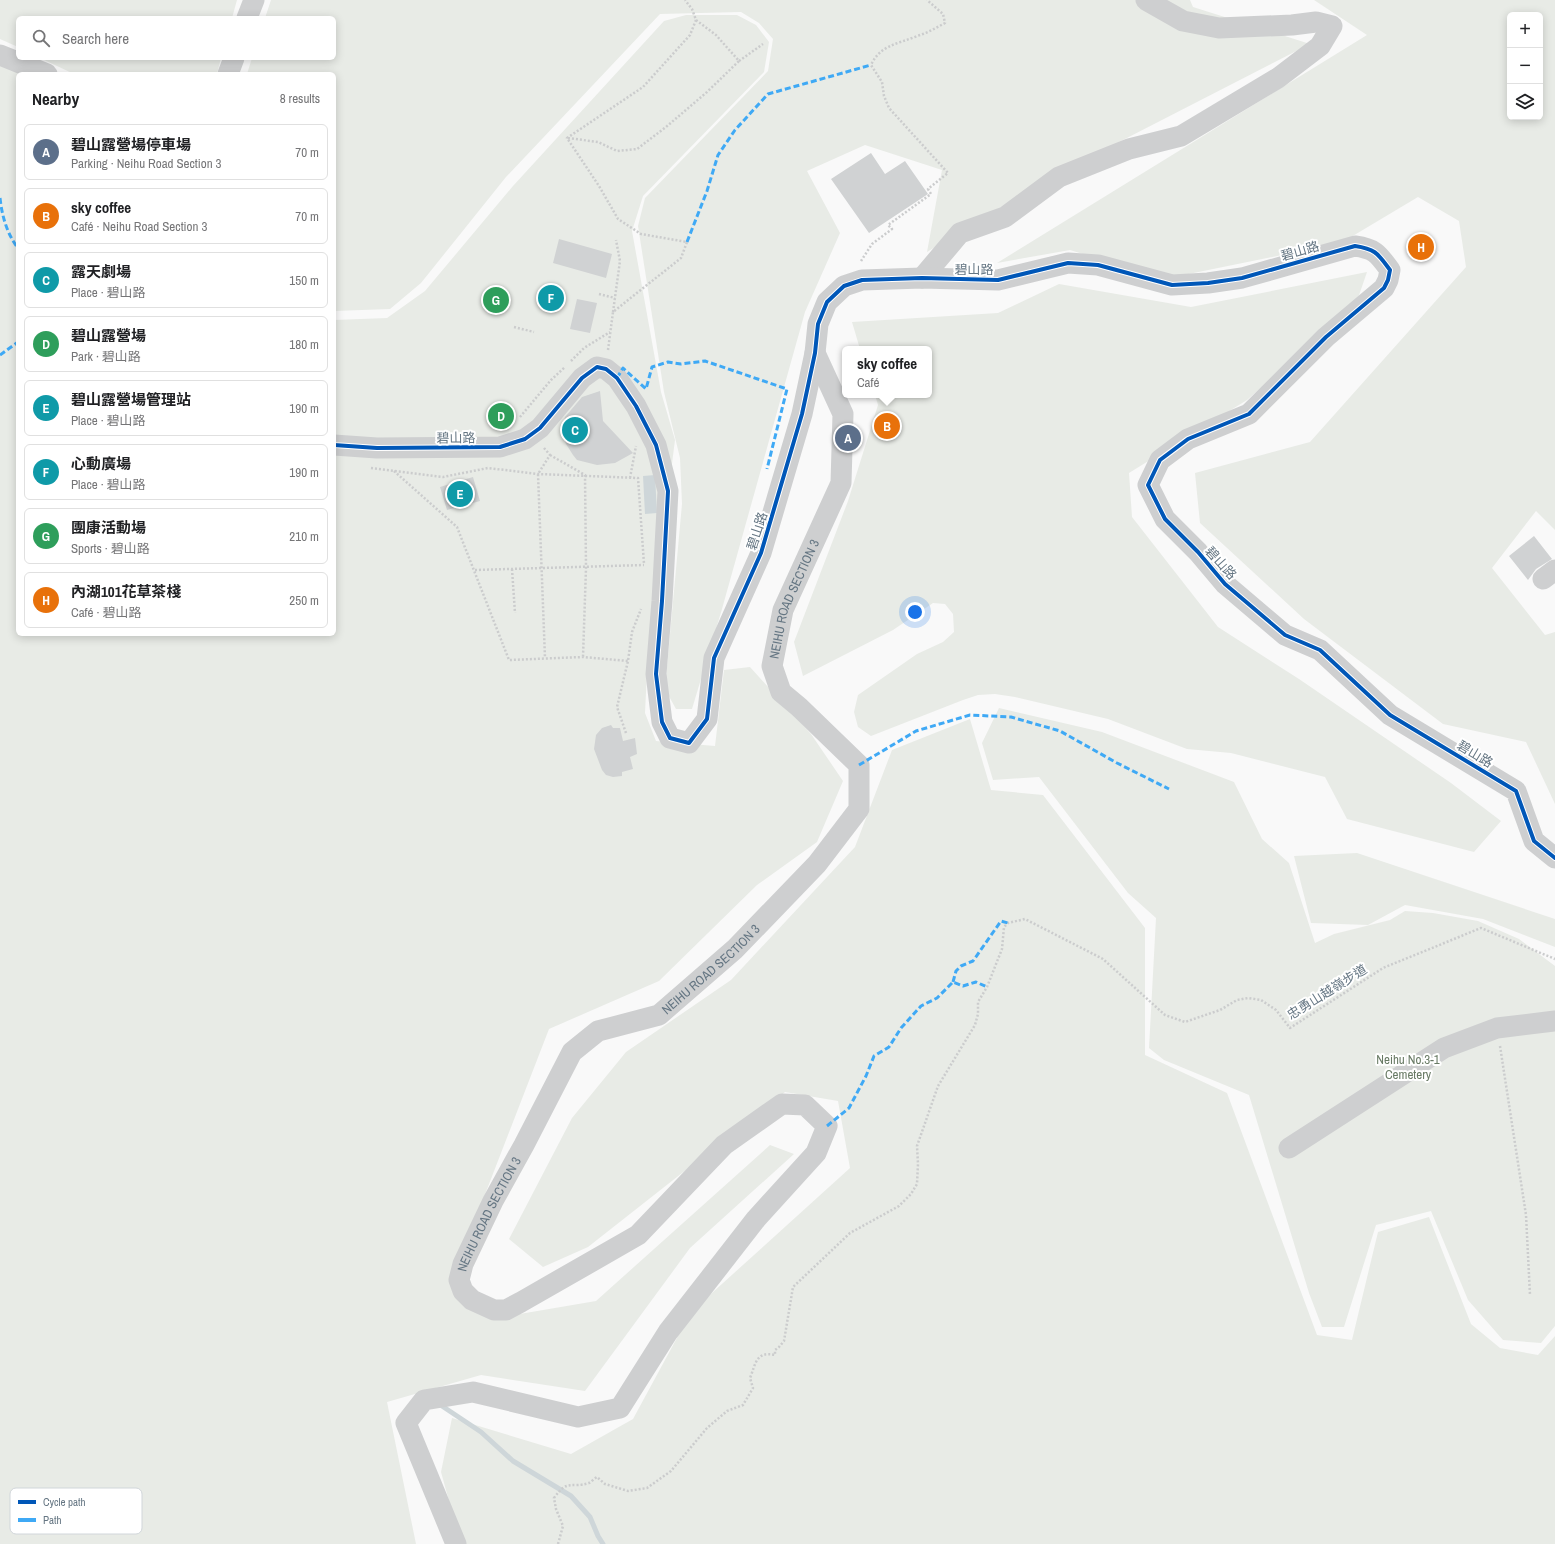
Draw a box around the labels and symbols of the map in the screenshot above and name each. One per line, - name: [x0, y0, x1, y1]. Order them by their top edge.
- pin: H: [1408, 232, 1434, 262]
- street label: 碧山路: [1279, 237, 1321, 265]
- street label: 碧山路: [954, 261, 994, 278]
- pin: F: [538, 283, 564, 313]
- pin: G: [483, 285, 509, 315]
- pin: D: [488, 401, 514, 431]
- pin: B: [874, 411, 900, 441]
- pin: C: [562, 415, 588, 445]
- pin: A: [835, 423, 861, 453]
- street label: 碧山路: [436, 429, 476, 447]
- pin: E: [447, 479, 473, 509]
- street label: 碧山路: [743, 510, 771, 552]
- street label: NEIHU ROAD SECTION 3: [765, 537, 823, 660]
- street label: 碧山路: [1202, 543, 1240, 583]
- your location: [905, 602, 925, 622]
- street label: 碧山路: [1454, 737, 1496, 771]
- street label: NEIHU ROAD SECTION 3: [658, 920, 763, 1018]
- street label: 忠勇山越嶺步道: [1284, 961, 1370, 1023]
- park label: Neihu No.3-1 Cemetery: [1376, 1051, 1440, 1083]
- street label: NEIHU ROAD SECTION 3: [453, 1154, 524, 1273]
- legend: [10, 1488, 142, 1534]
- text: Cycle path: [43, 1495, 86, 1509]
- text: Path: [43, 1513, 62, 1527]

